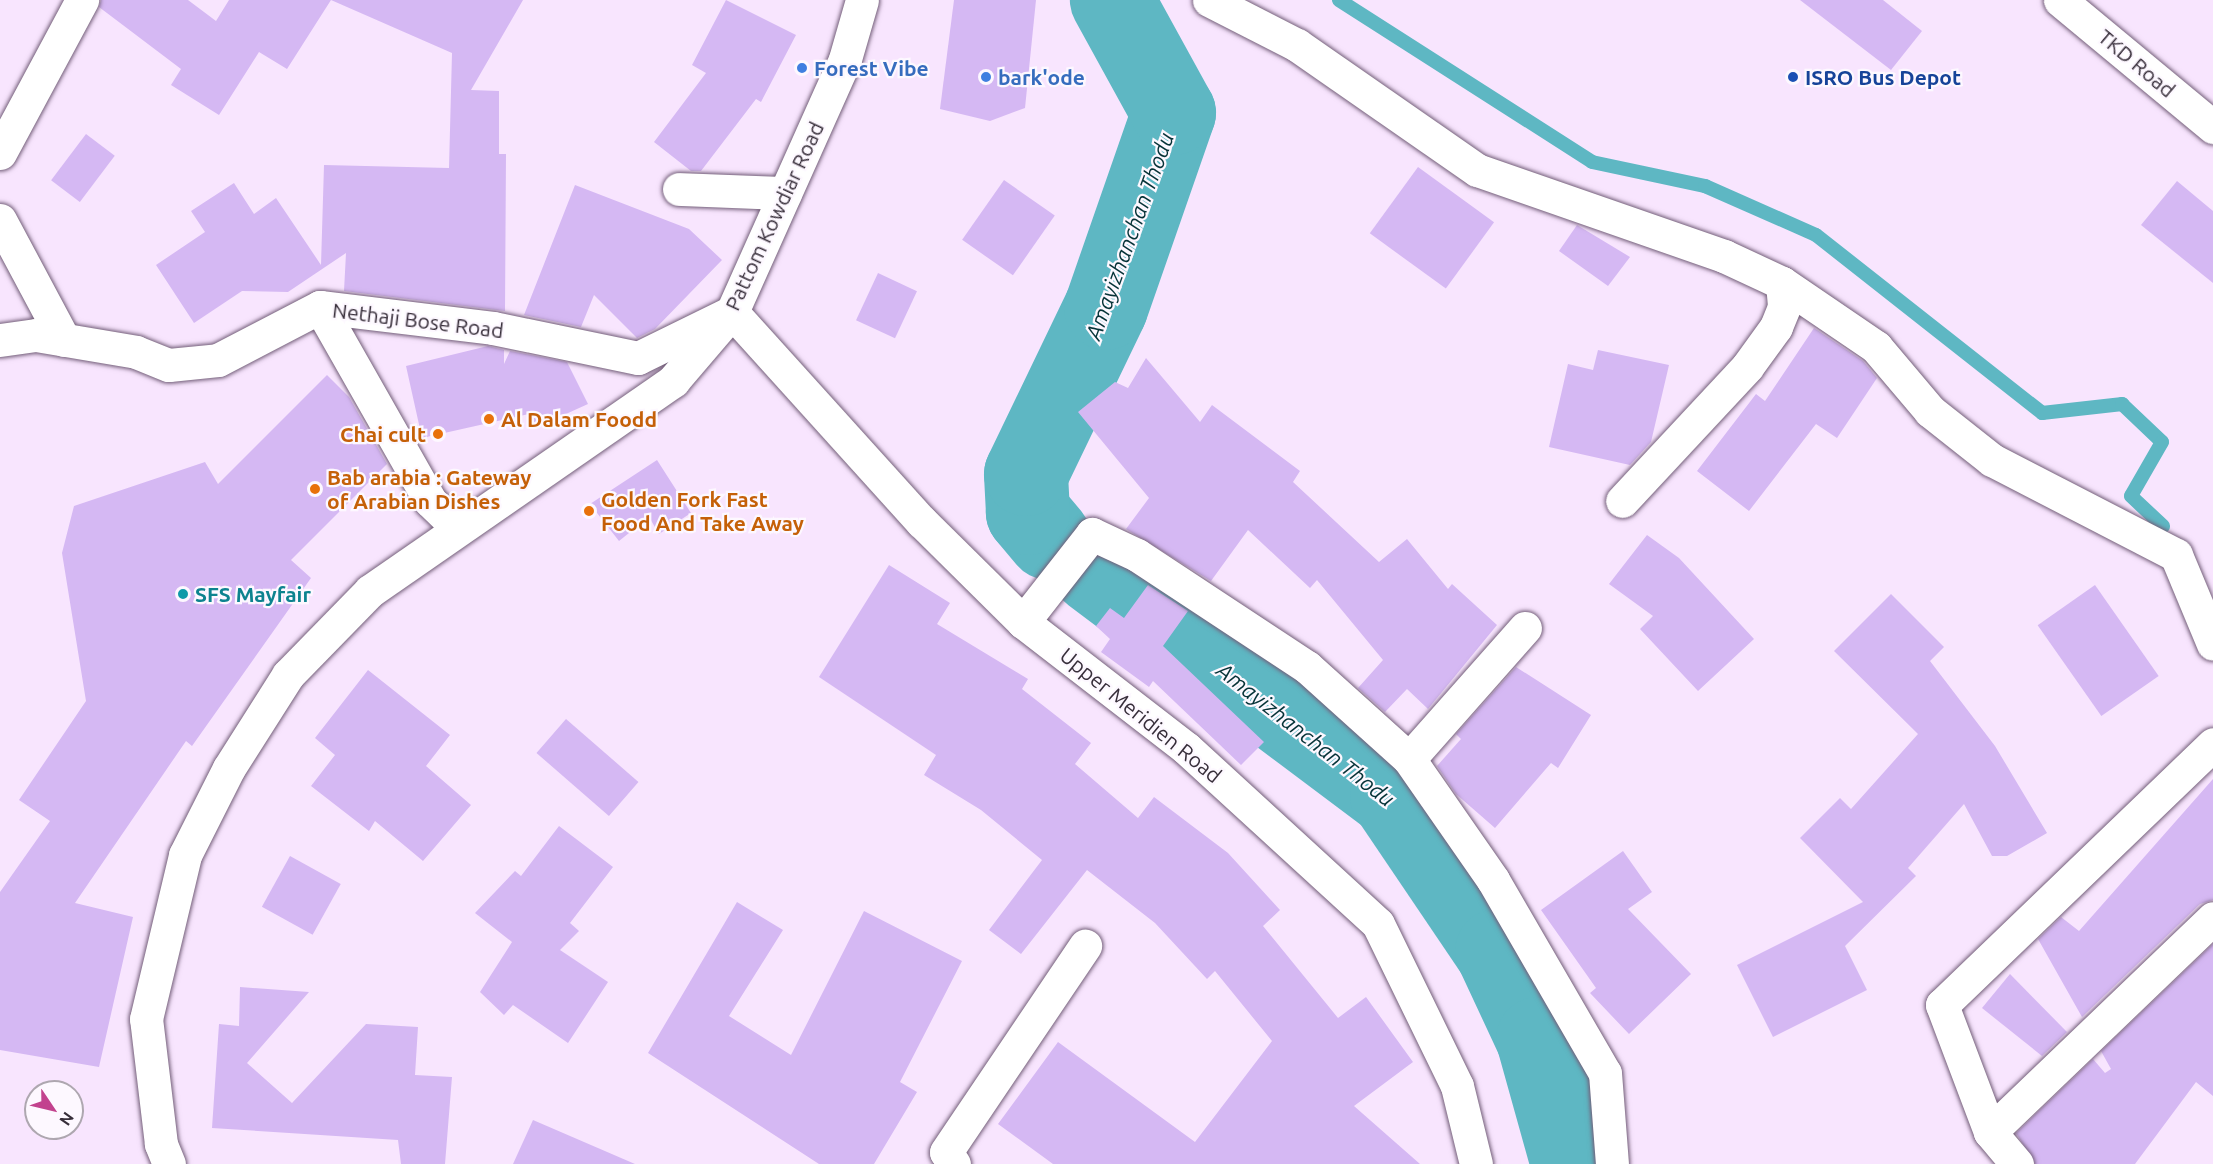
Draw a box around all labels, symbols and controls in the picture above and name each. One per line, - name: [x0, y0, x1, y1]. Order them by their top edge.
- street label: TKD Road: [2093, 24, 2181, 102]
- place label: Forest Vibe: [814, 55, 929, 81]
- marker: Forest Vibe: [795, 61, 809, 75]
- place label: bark'ode: [998, 64, 1085, 90]
- place label: ISRO Bus Depot: [1805, 64, 1961, 90]
- marker: bark'ode: [979, 70, 993, 84]
- marker: ISRO Bus Depot: [1786, 70, 1800, 84]
- street label: Pattom Kowdiar Road: [719, 118, 829, 314]
- water label: Amayizhanchan Thodu: [1079, 129, 1179, 343]
- street label: Nethaji Bose Road: [331, 297, 505, 343]
- place label: Al Dalam Foodd: [501, 406, 657, 432]
- marker: Al Dalam Foodd: [482, 412, 496, 426]
- place label: Chai cult: [340, 421, 426, 447]
- marker: Chai cult: [431, 427, 445, 441]
- place label: Bab arabia : Gateway of Arabian Dishes: [327, 464, 531, 514]
- marker: Bab arabia : Gateway of Arabian Dishes: [308, 482, 322, 496]
- place label: Golden Fork Fast Food And Take Away: [601, 486, 804, 536]
- marker: Golden Fork Fast Food And Take Away: [582, 504, 596, 518]
- place label: SFS Mayfair: [195, 581, 311, 607]
- marker: SFS Mayfair: [176, 587, 190, 601]
- street label: Upper Meridien Road: [1055, 642, 1227, 788]
- water label: Amayizhanchan Thodu: [1212, 656, 1400, 812]
- north arrow: [24, 1080, 84, 1140]
- text: N: [56, 1109, 78, 1129]

